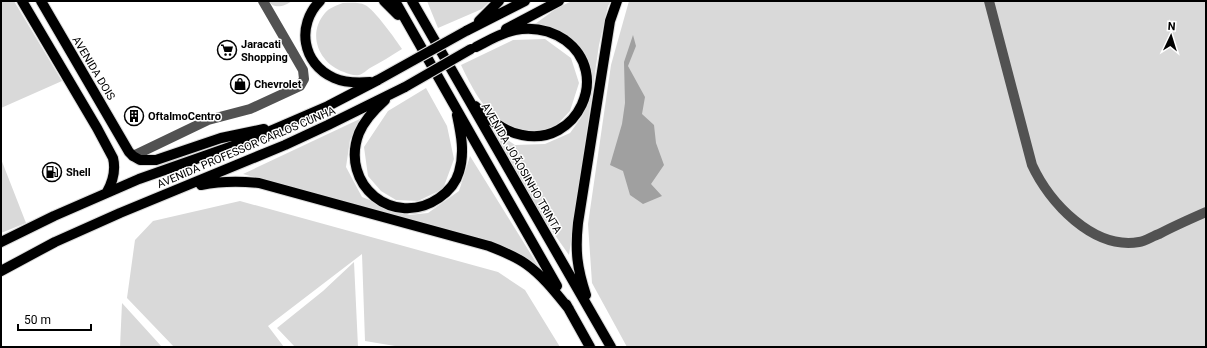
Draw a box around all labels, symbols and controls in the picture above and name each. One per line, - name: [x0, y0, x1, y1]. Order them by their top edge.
- north arrow: [1151, 16, 1191, 56]
- text: N: [1167, 20, 1176, 33]
- street label: AVENIDA DOIS: [69, 34, 118, 103]
- place label: Jaracati Shopping: [241, 38, 288, 64]
- supermarket icon: Jaracati Shopping: [216, 39, 238, 61]
- shop icon: Chevrolet: [229, 73, 251, 95]
- place label: Chevrolet: [254, 78, 302, 91]
- street label: AVENIDA JOÃOSINHO TRINTA: [479, 101, 565, 237]
- street label: AVENIDA PROFESSOR CARLOS CUNHA: [155, 104, 338, 191]
- building icon: OftalmoCentro: [123, 105, 145, 127]
- place label: OftalmoCentro: [148, 110, 221, 123]
- fuel station icon: Shell: [41, 161, 63, 183]
- place label: Shell: [66, 166, 91, 179]
- scale bar: [18, 306, 91, 332]
- text: 50 m: [24, 313, 51, 327]

